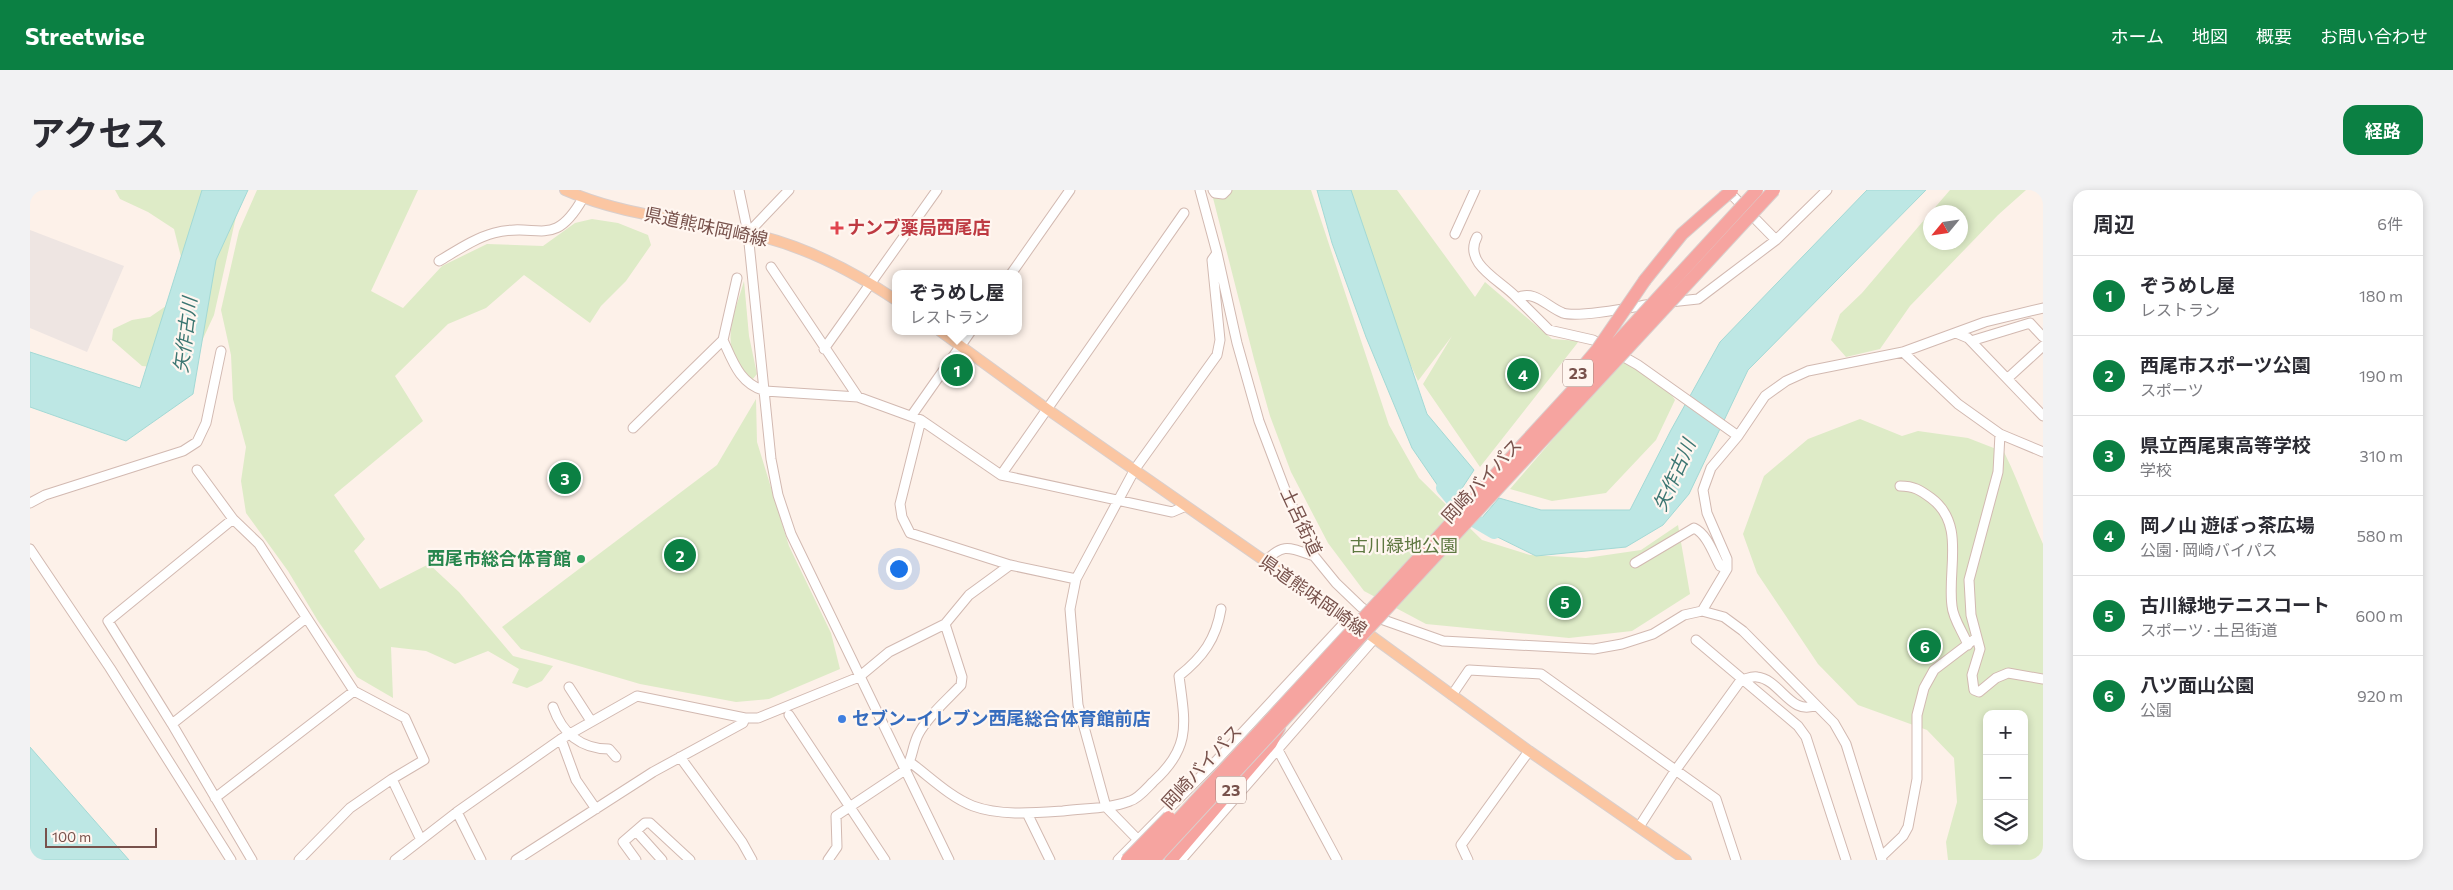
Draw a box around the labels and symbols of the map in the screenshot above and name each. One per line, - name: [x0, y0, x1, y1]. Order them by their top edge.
- street label: 県道熊味岡崎線: [642, 202, 770, 250]
- north arrow: [1923, 205, 1968, 250]
- place label: ナンブ薬局西尾店: [847, 216, 990, 238]
- marker: ナンブ薬局西尾店: [831, 222, 843, 234]
- water label: 矢作古川: [168, 294, 201, 374]
- pin: 1: [941, 351, 973, 389]
- pin: 4: [1507, 355, 1539, 393]
- road number: 23: [1563, 360, 1593, 387]
- street label: 岡崎バイパス: [1437, 433, 1526, 527]
- water label: 矢作古川: [1648, 434, 1700, 514]
- pin: 3: [549, 459, 581, 497]
- street label: 土呂街道: [1277, 484, 1327, 559]
- park label: 古川緑地公園: [1350, 534, 1458, 556]
- pin: 2: [664, 536, 696, 574]
- place label: 西尾市総合体育館: [427, 547, 571, 569]
- street label: 県道熊味岡崎線: [1256, 550, 1371, 640]
- marker: 西尾市総合体育館: [575, 553, 587, 565]
- your location: [886, 556, 912, 582]
- pin: 5: [1549, 583, 1581, 621]
- pin: 6: [1909, 627, 1941, 665]
- place label: セブン−イレブン西尾総合体育館前店: [852, 707, 1150, 729]
- marker: セブン−イレブン西尾総合体育館前店: [836, 713, 848, 725]
- street label: 岡崎バイパス: [1157, 719, 1246, 813]
- road number: 23: [1216, 776, 1246, 804]
- scale bar: [45, 825, 158, 848]

